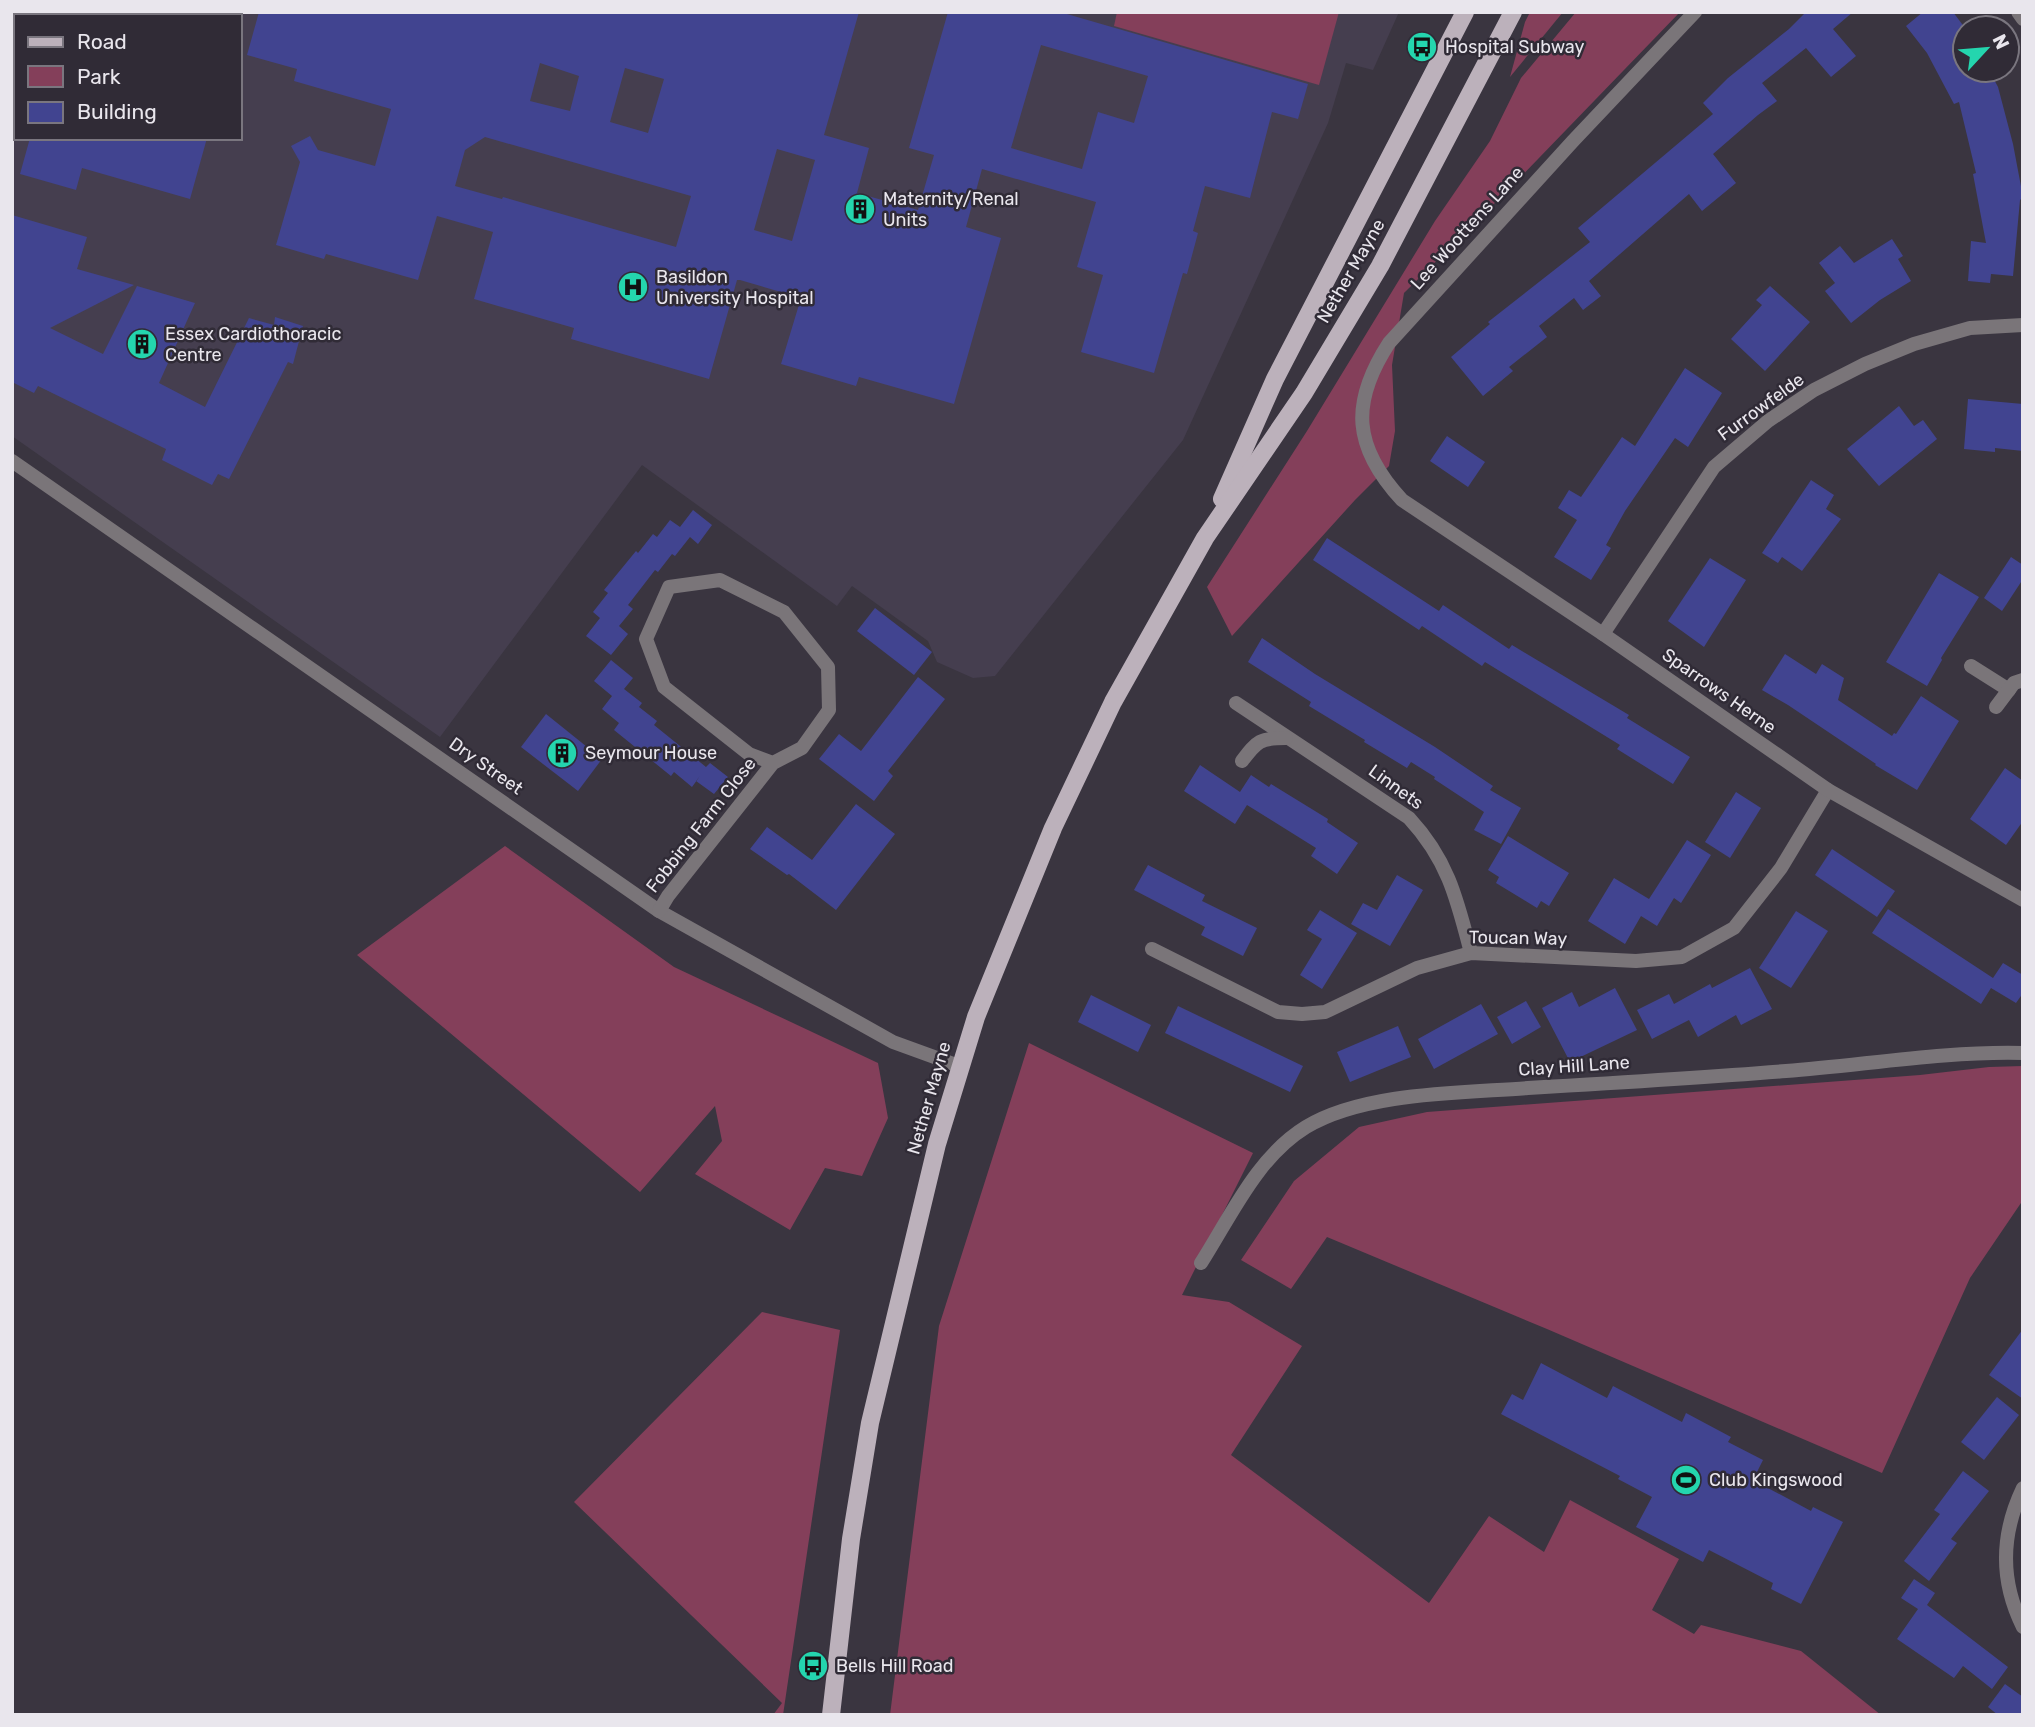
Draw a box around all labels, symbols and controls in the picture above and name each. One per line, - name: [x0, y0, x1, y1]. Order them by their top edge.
- legend: [14, 14, 242, 140]
- north arrow: [1951, 14, 2021, 84]
- text: Road: [77, 29, 127, 54]
- bus stop icon: Hospital Subway: [1405, 30, 1439, 64]
- text: N: [1987, 31, 2014, 53]
- place label: Hospital Subway: [1445, 36, 1585, 58]
- text: Park: [77, 64, 121, 89]
- text: Building: [77, 99, 157, 124]
- street label: Lee Woottens Lane: [1406, 162, 1528, 294]
- place label: Maternity/Renal Units: [883, 188, 1019, 231]
- building icon: Maternity/Renal Units: [843, 192, 877, 226]
- street label: Nether Mayne: [1312, 215, 1390, 327]
- place label: Basildon University Hospital: [656, 266, 814, 309]
- hospital icon: Basildon University Hospital: [616, 270, 650, 304]
- place label: Essex Cardiothoracic Centre: [165, 323, 341, 366]
- building icon: Essex Cardiothoracic Centre: [125, 327, 159, 361]
- street label: Furrowfelde: [1714, 368, 1808, 446]
- street label: Sparrows Herne: [1658, 644, 1780, 738]
- street label: Dry Street: [445, 733, 527, 799]
- building icon: Seymour House: [545, 736, 579, 770]
- place label: Seymour House: [585, 742, 717, 764]
- street label: Fobbing Farm Close: [641, 753, 761, 897]
- street label: Linnets: [1364, 760, 1428, 814]
- street label: Toucan Way: [1469, 926, 1567, 950]
- street label: Nether Mayne: [902, 1039, 956, 1157]
- street label: Clay Hill Lane: [1518, 1051, 1630, 1081]
- sports icon: Club Kingswood: [1669, 1463, 1703, 1497]
- place label: Club Kingswood: [1709, 1469, 1843, 1491]
- bus stop icon: Bells Hill Road: [796, 1649, 830, 1683]
- place label: Bells Hill Road: [836, 1655, 953, 1677]

